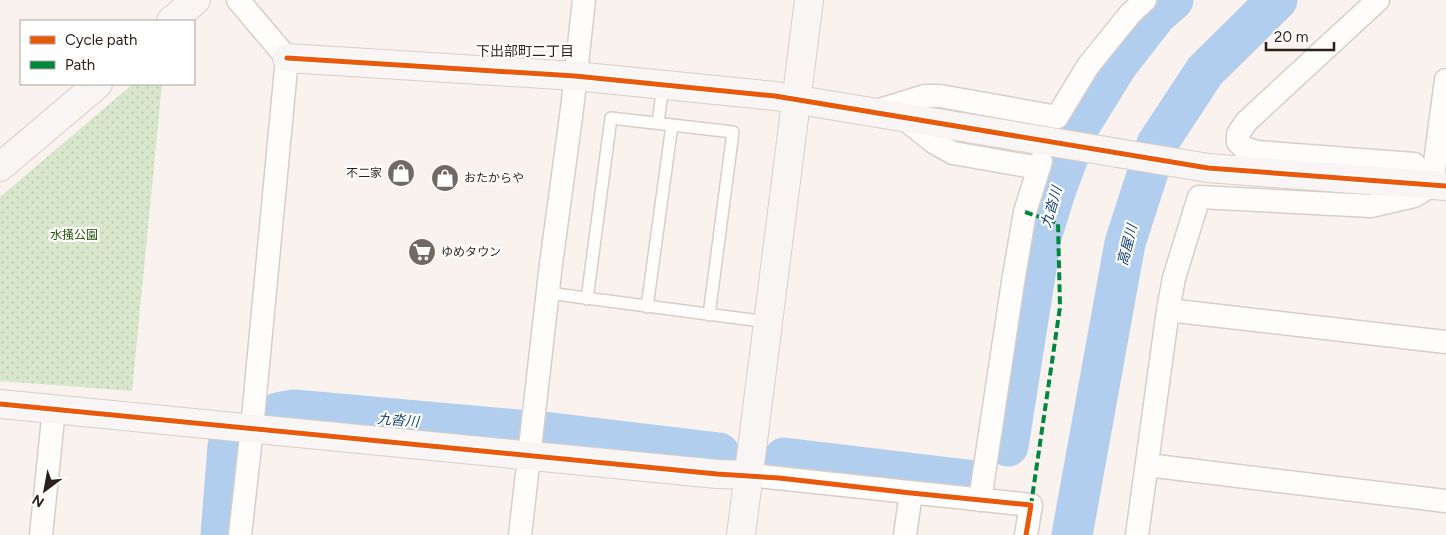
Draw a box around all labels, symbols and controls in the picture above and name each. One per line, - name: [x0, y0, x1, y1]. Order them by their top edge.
- legend: [20, 20, 195, 85]
- scale bar: [1266, 20, 1334, 52]
- text: 20 m: [1274, 28, 1308, 46]
- text: Cycle path: [65, 31, 137, 49]
- district label: 下出部町二丁目: [476, 43, 574, 60]
- text: Path: [65, 56, 95, 74]
- shop icon: 不二家: [386, 158, 416, 188]
- shop icon: おたからや: [430, 163, 460, 193]
- place label: 不二家: [346, 166, 382, 180]
- place label: おたからや: [464, 171, 524, 185]
- water label: 九沓川: [1037, 183, 1066, 230]
- water label: 高屋川: [1114, 221, 1141, 268]
- park label: 水掻公園: [50, 228, 98, 242]
- supermarket icon: ゆめタウン: [407, 237, 437, 267]
- place label: ゆめタウン: [441, 245, 501, 259]
- water label: 九沓川: [376, 410, 422, 431]
- north arrow: [20, 465, 70, 515]
- text: N: [29, 491, 47, 511]

